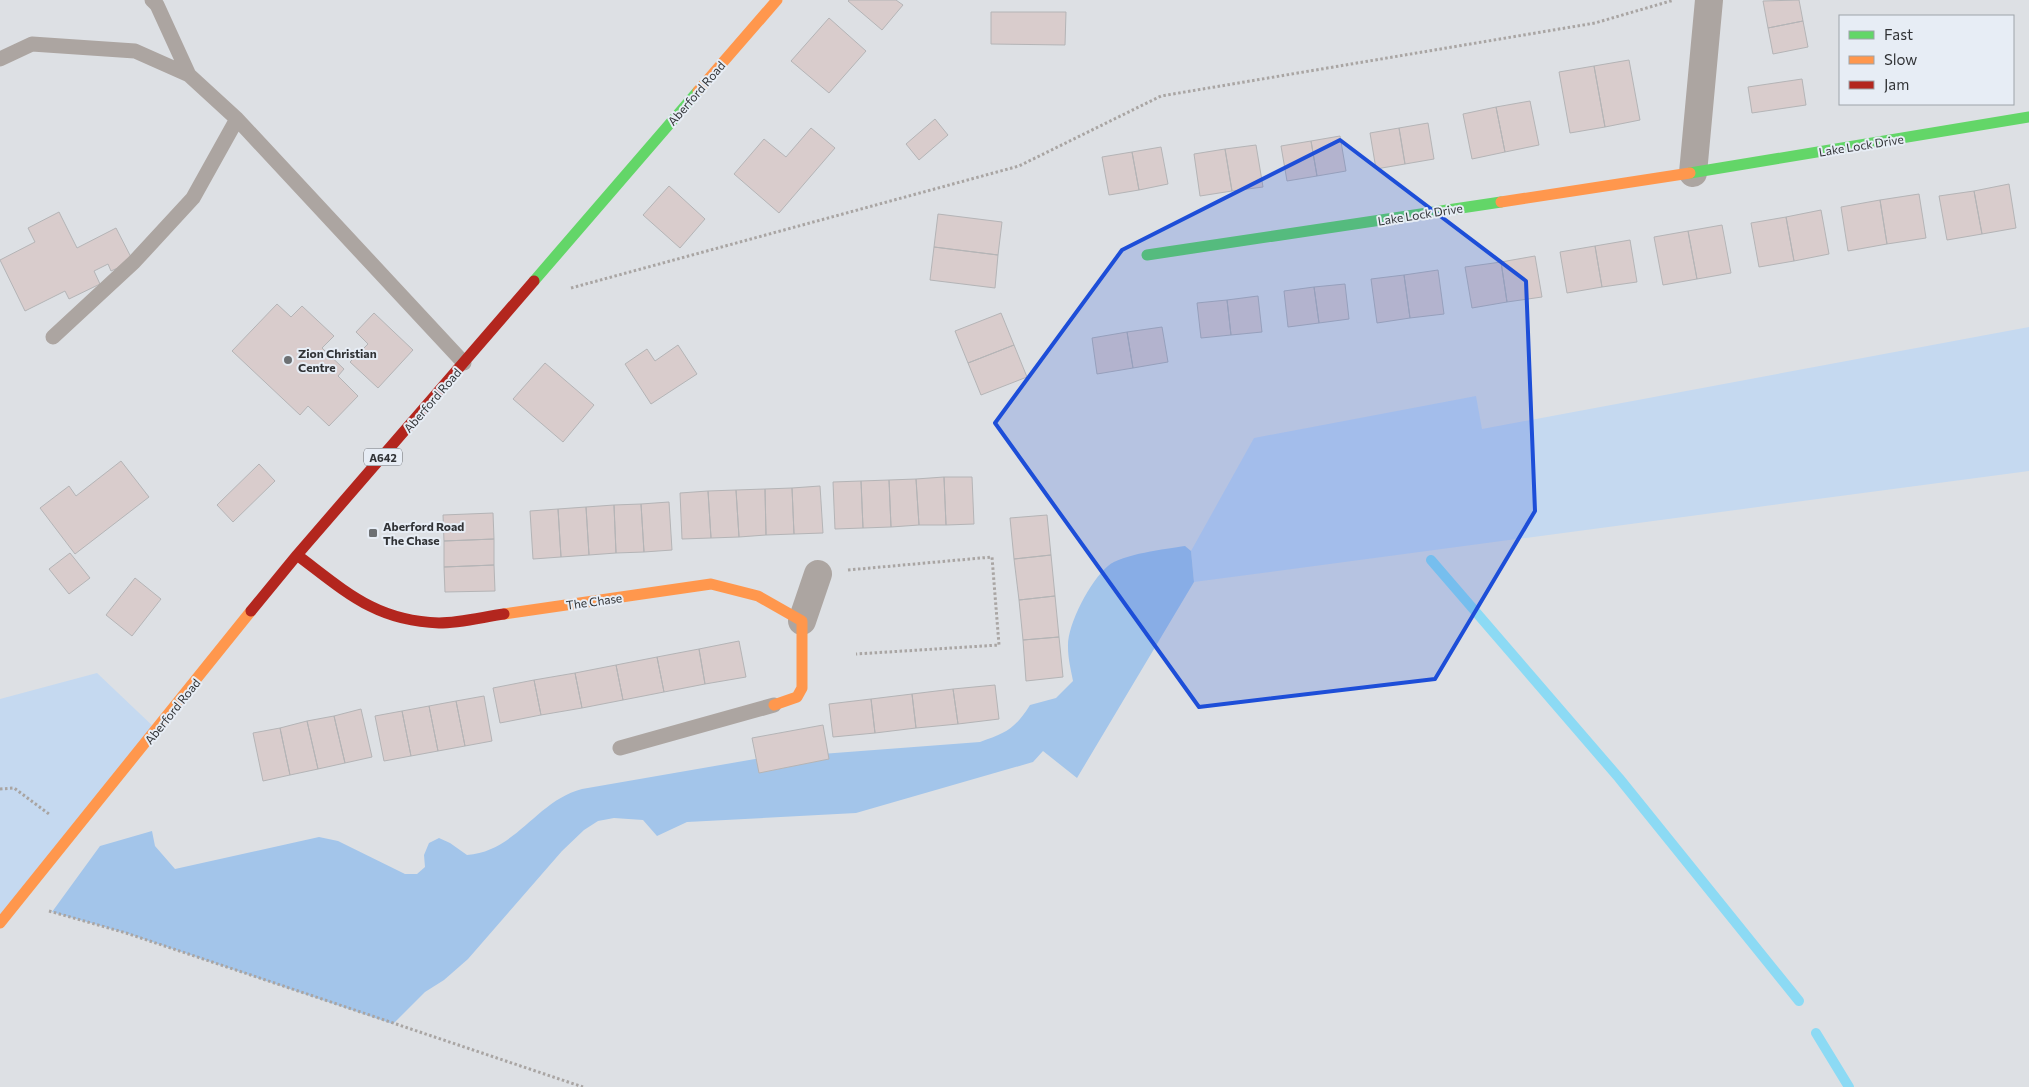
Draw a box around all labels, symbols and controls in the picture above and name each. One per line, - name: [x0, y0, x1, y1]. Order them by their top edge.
- legend: [1839, 15, 2014, 105]
- text: Fast: [1884, 25, 1913, 43]
- text: Slow: [1884, 50, 1917, 68]
- street label: Aberford Road: [664, 58, 728, 128]
- text: Jam: [1884, 75, 1909, 93]
- street label: Lake Lock Drive: [1818, 131, 1904, 159]
- street label: Lake Lock Drive: [1377, 200, 1463, 228]
- place label: Zion Christian Centre: [298, 346, 377, 374]
- marker: Zion Christian Centre: [282, 354, 294, 366]
- street label: Aberford Road: [400, 365, 464, 435]
- road number: A642: [364, 448, 402, 466]
- place label: Aberford Road The Chase: [383, 519, 464, 547]
- marker: Aberford Road The Chase: [367, 527, 379, 539]
- street label: The Chase: [565, 590, 623, 612]
- street label: Aberford Road: [141, 675, 203, 746]

